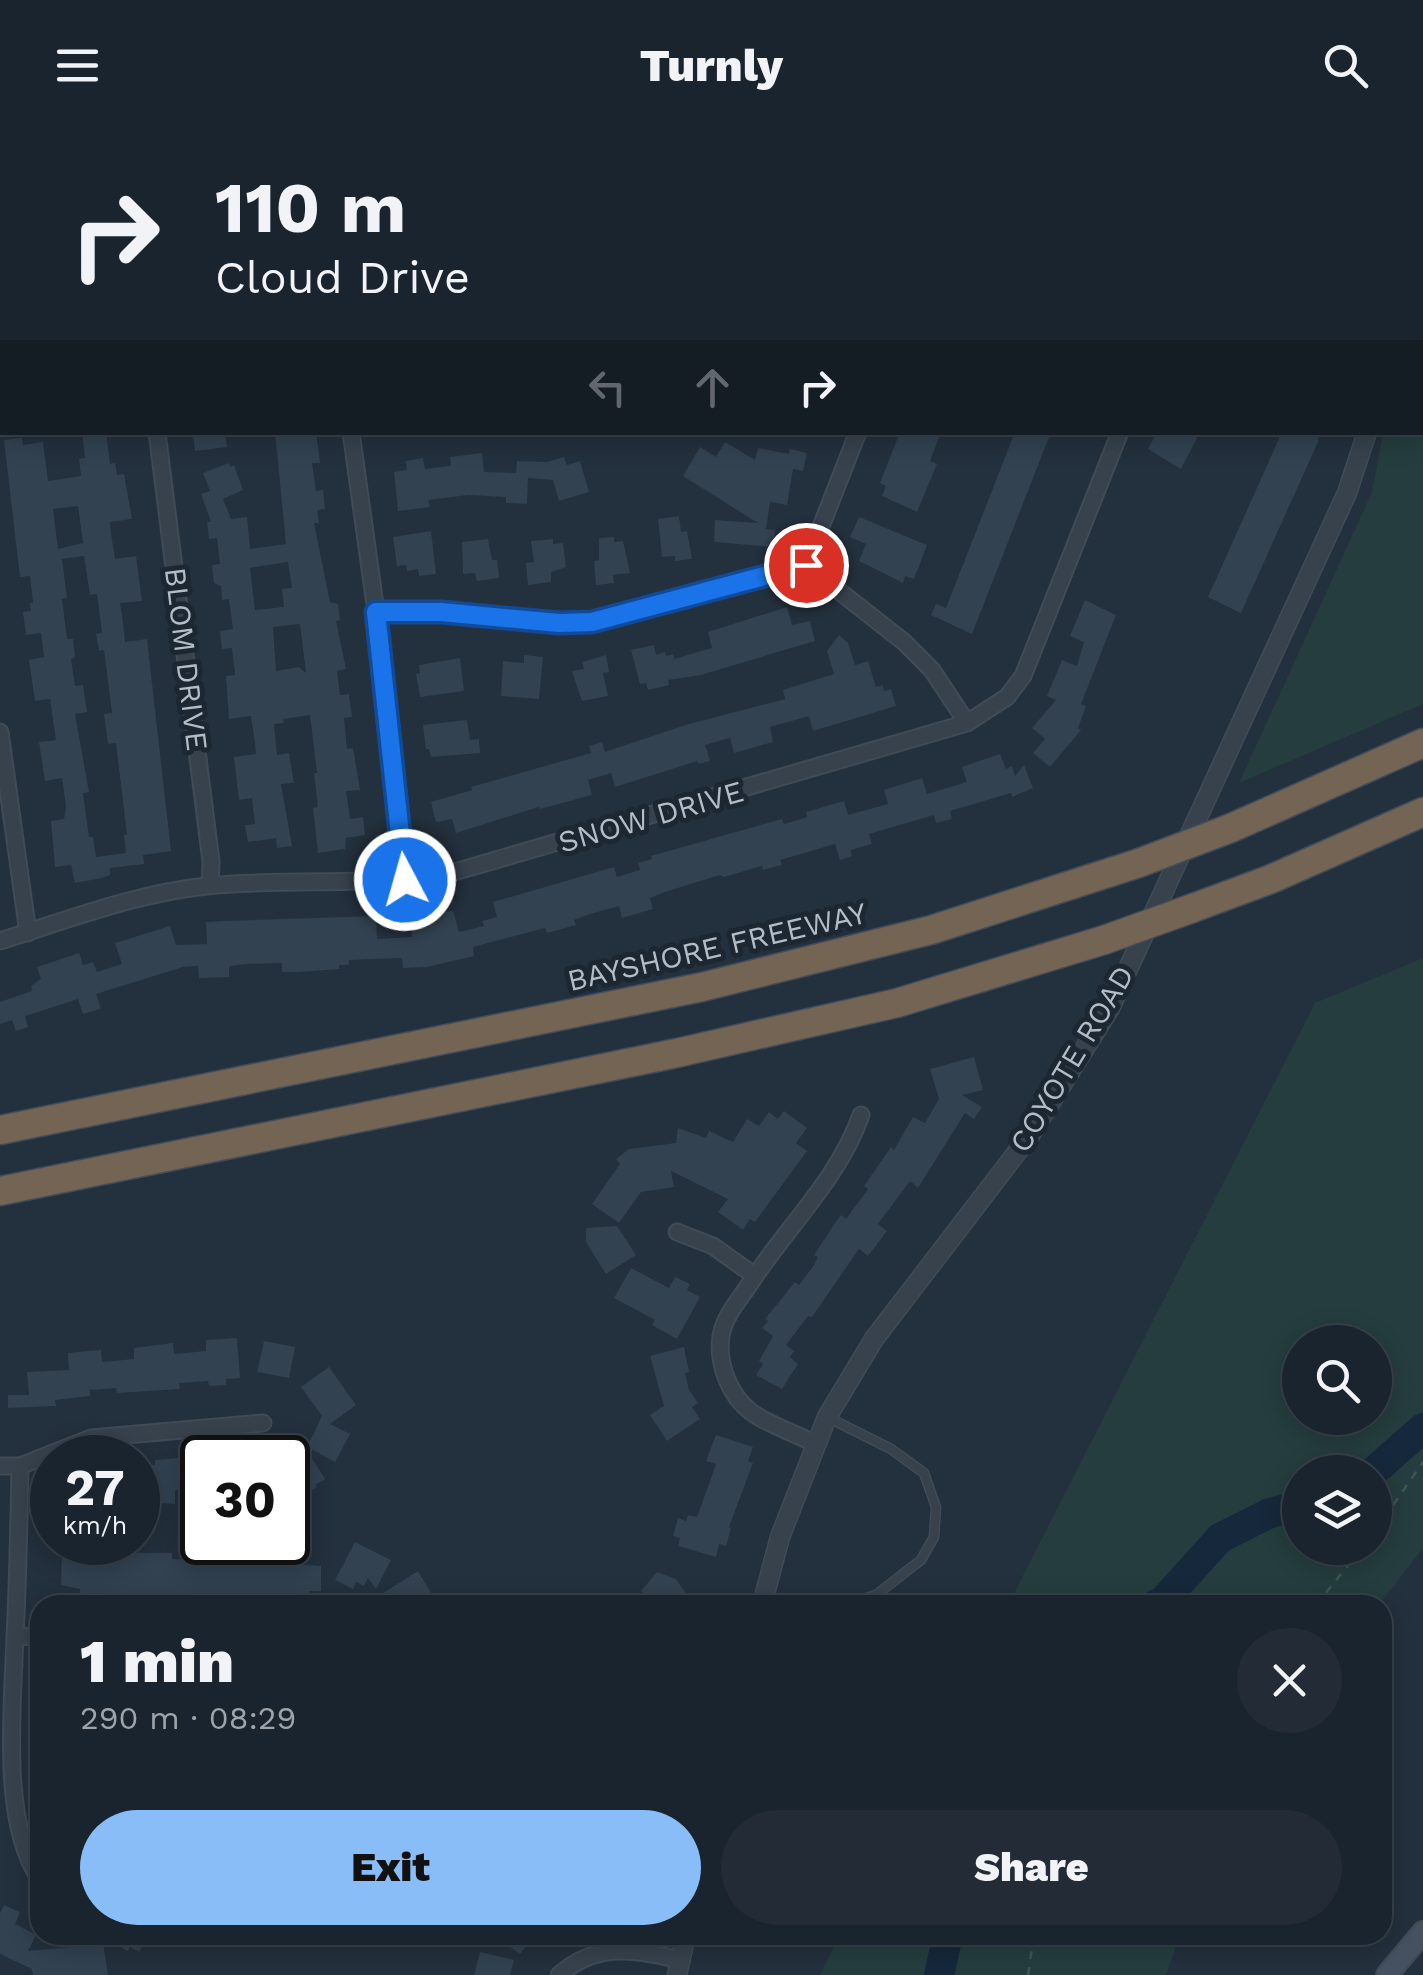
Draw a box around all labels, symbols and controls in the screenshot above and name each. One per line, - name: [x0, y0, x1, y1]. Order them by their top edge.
- icon: menu: [50, 38, 105, 93]
- icon: search: [1318, 38, 1373, 93]
- text: Turnly: [640, 39, 783, 92]
- text: 110 m: [215, 167, 406, 249]
- icon: right: [50, 170, 180, 300]
- text: Cloud Drive: [215, 251, 470, 304]
- icon: left: [580, 360, 635, 415]
- icon: ahead: [685, 360, 740, 415]
- icon: right: [790, 360, 845, 415]
- pin: [764, 523, 849, 608]
- icon: arrive: [779, 538, 834, 593]
- street label: BLOM DRIVE: [158, 565, 215, 752]
- street label: SNOW DRIVE: [554, 773, 747, 860]
- position arrow: [353, 828, 457, 932]
- street label: BAYSHORE FREEWAY: [564, 895, 870, 998]
- street label: COYOTE ROAD: [1002, 959, 1141, 1158]
- map controls: [1282, 1325, 1392, 1565]
- button: search: [1282, 1325, 1392, 1435]
- speed limit sign: 30: [180, 1435, 310, 1565]
- button: layers: [1282, 1455, 1392, 1565]
- text: 27: [65, 1458, 125, 1517]
- text: km/h: [63, 1511, 127, 1540]
- text: 1 min: [80, 1626, 234, 1697]
- button: close: [1237, 1628, 1342, 1733]
- text: 290 m · 08:29: [80, 1699, 296, 1737]
- button: Exit: [80, 1810, 701, 1925]
- button: Share: [721, 1810, 1342, 1925]

